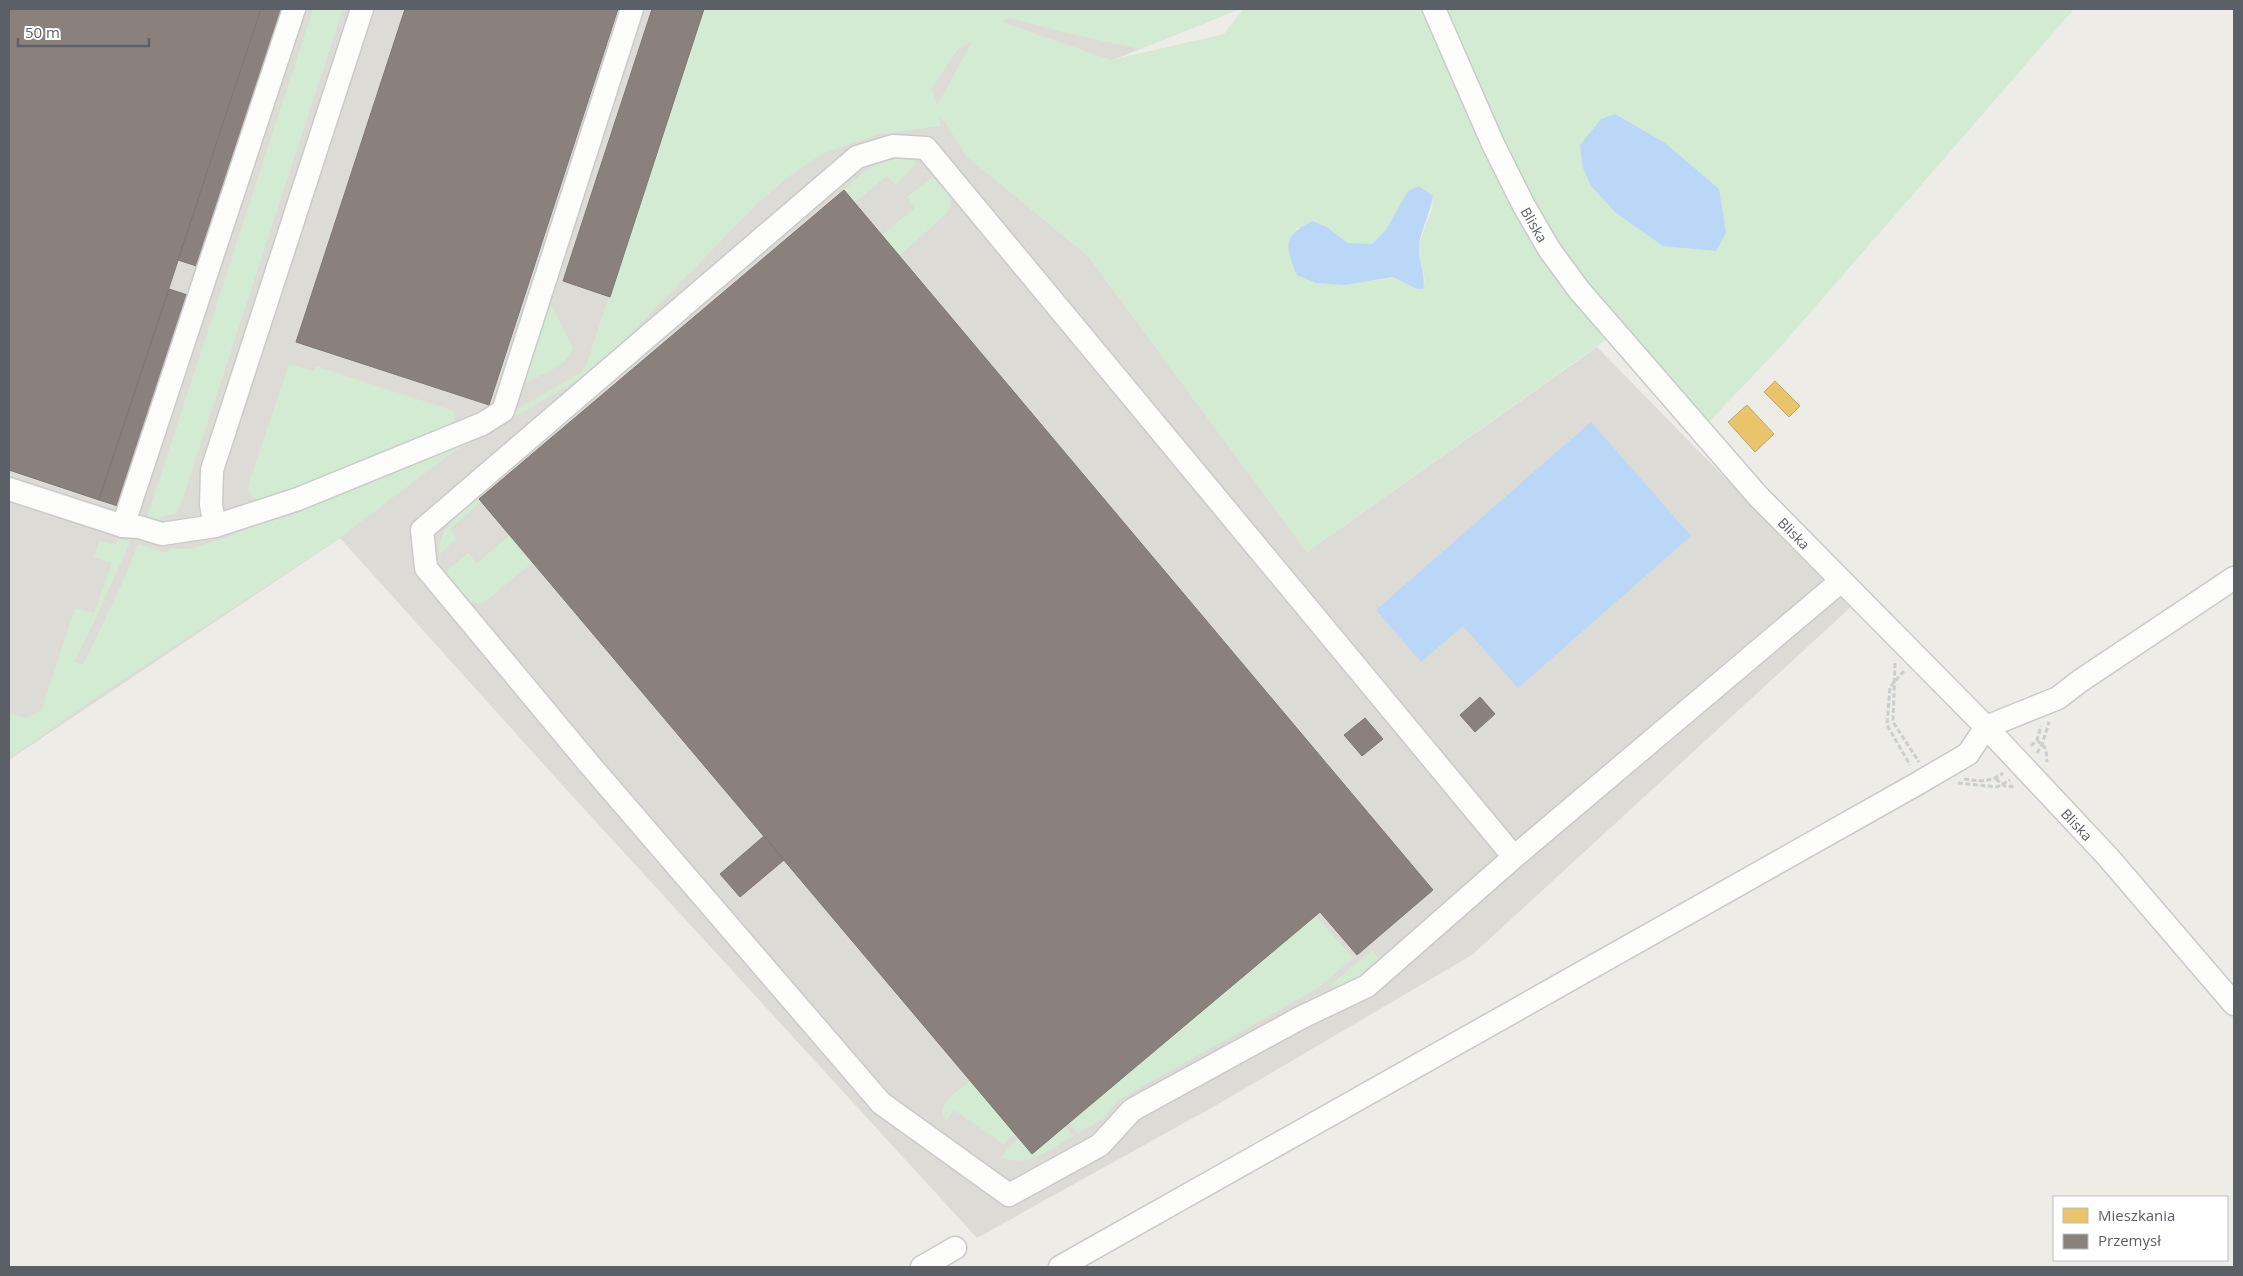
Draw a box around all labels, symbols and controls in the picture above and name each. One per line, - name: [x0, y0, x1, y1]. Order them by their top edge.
- scale bar: [18, 15, 149, 47]
- text: 50 m: [25, 22, 60, 42]
- street label: Bliska: [1517, 203, 1553, 246]
- street label: Bliska: [1774, 513, 1815, 553]
- street label: Bliska: [2057, 804, 2097, 845]
- legend: [2053, 1196, 2228, 1261]
- text: Mieszkania: [2098, 1205, 2175, 1225]
- text: Przemysł: [2098, 1230, 2161, 1250]

